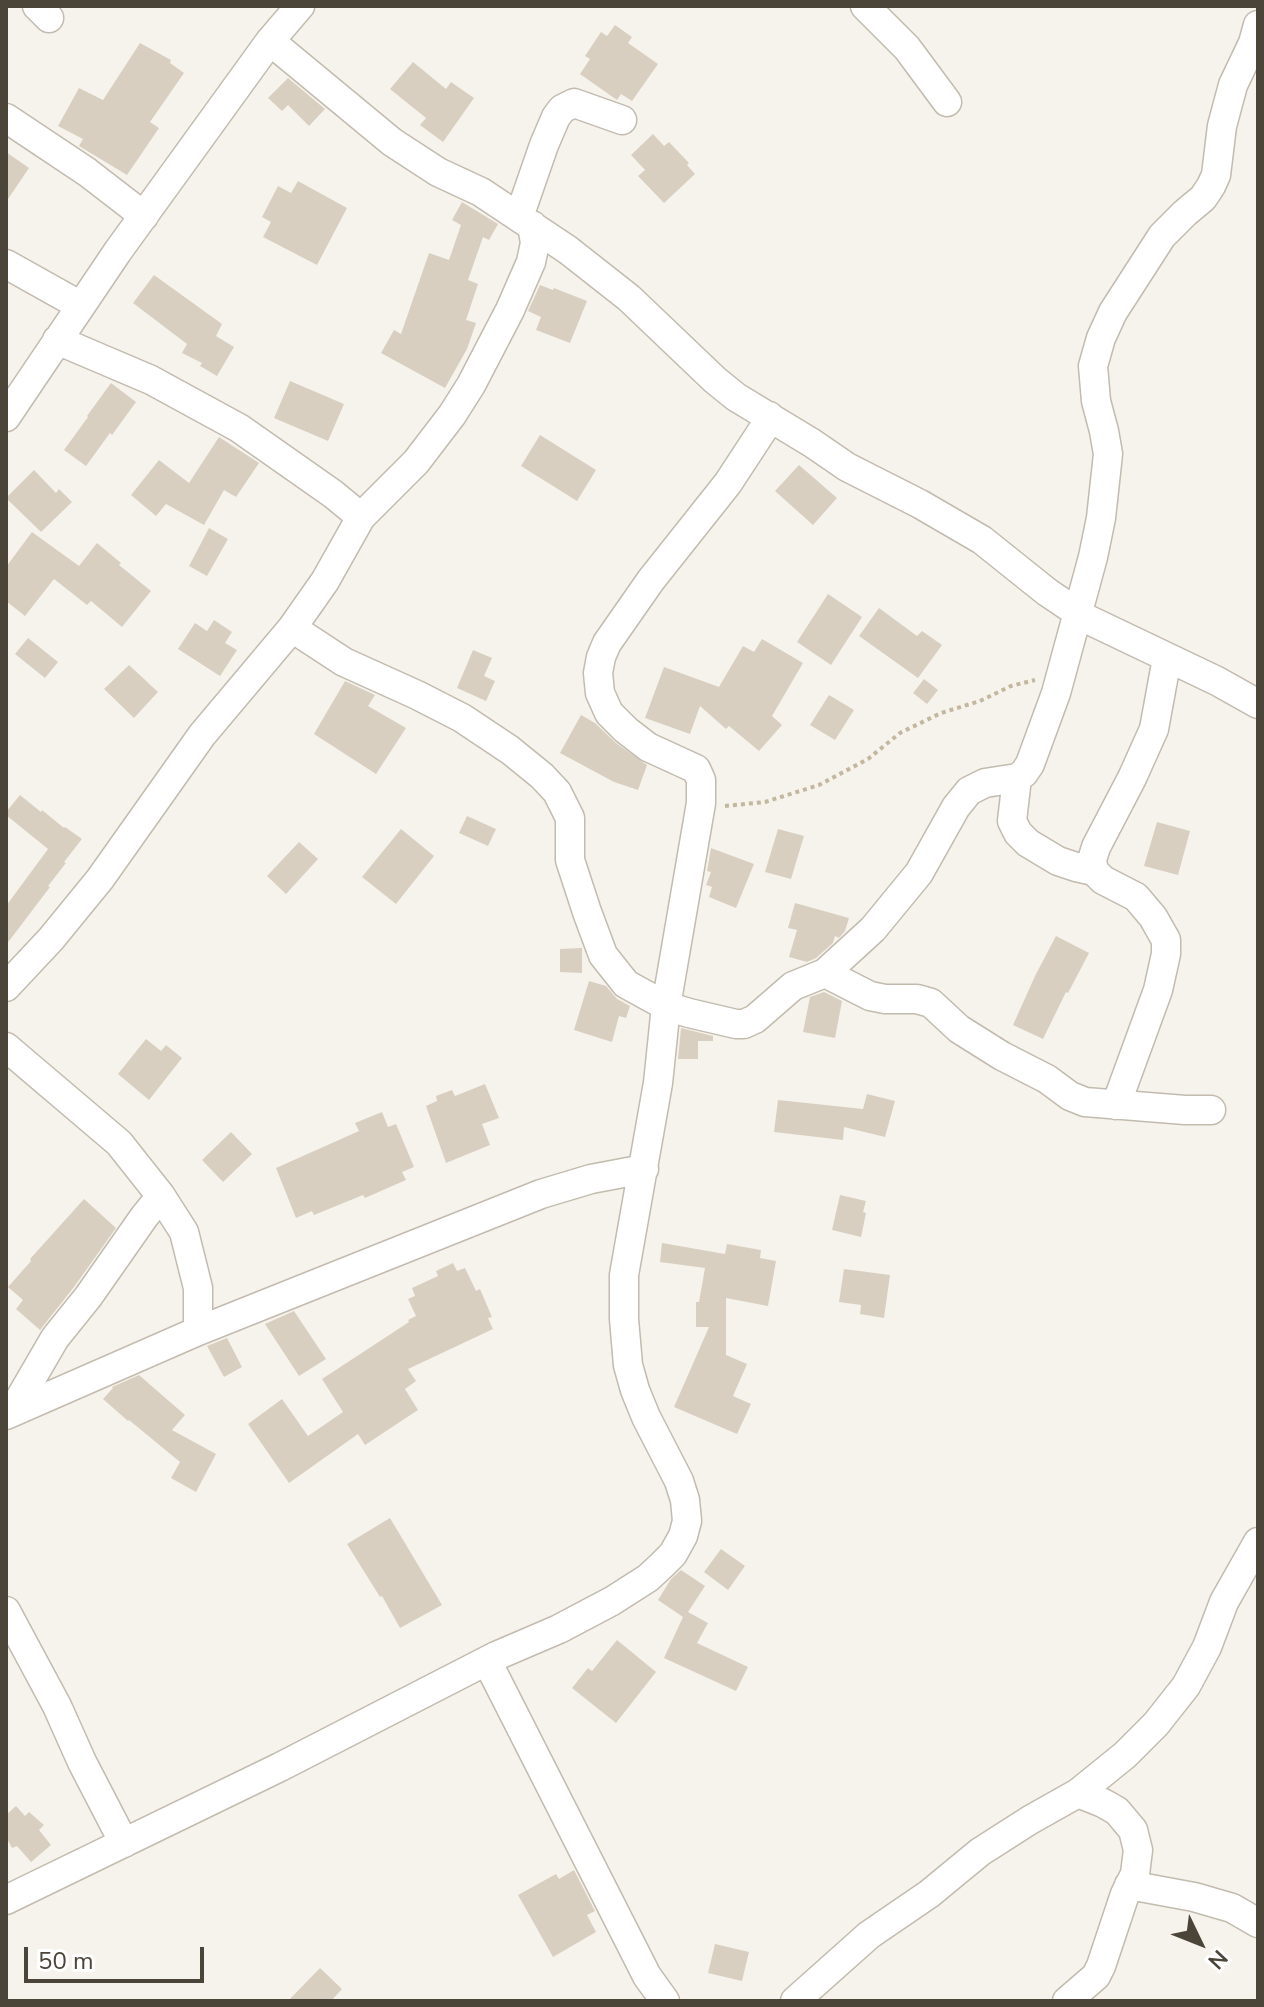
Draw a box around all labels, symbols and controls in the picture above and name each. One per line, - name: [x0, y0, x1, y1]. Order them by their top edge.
- north arrow: [1160, 1903, 1240, 1983]
- scale bar: [28, 1931, 208, 1981]
- text: N: [1201, 1943, 1234, 1976]
- text: 50 m: [38, 1945, 94, 1977]

